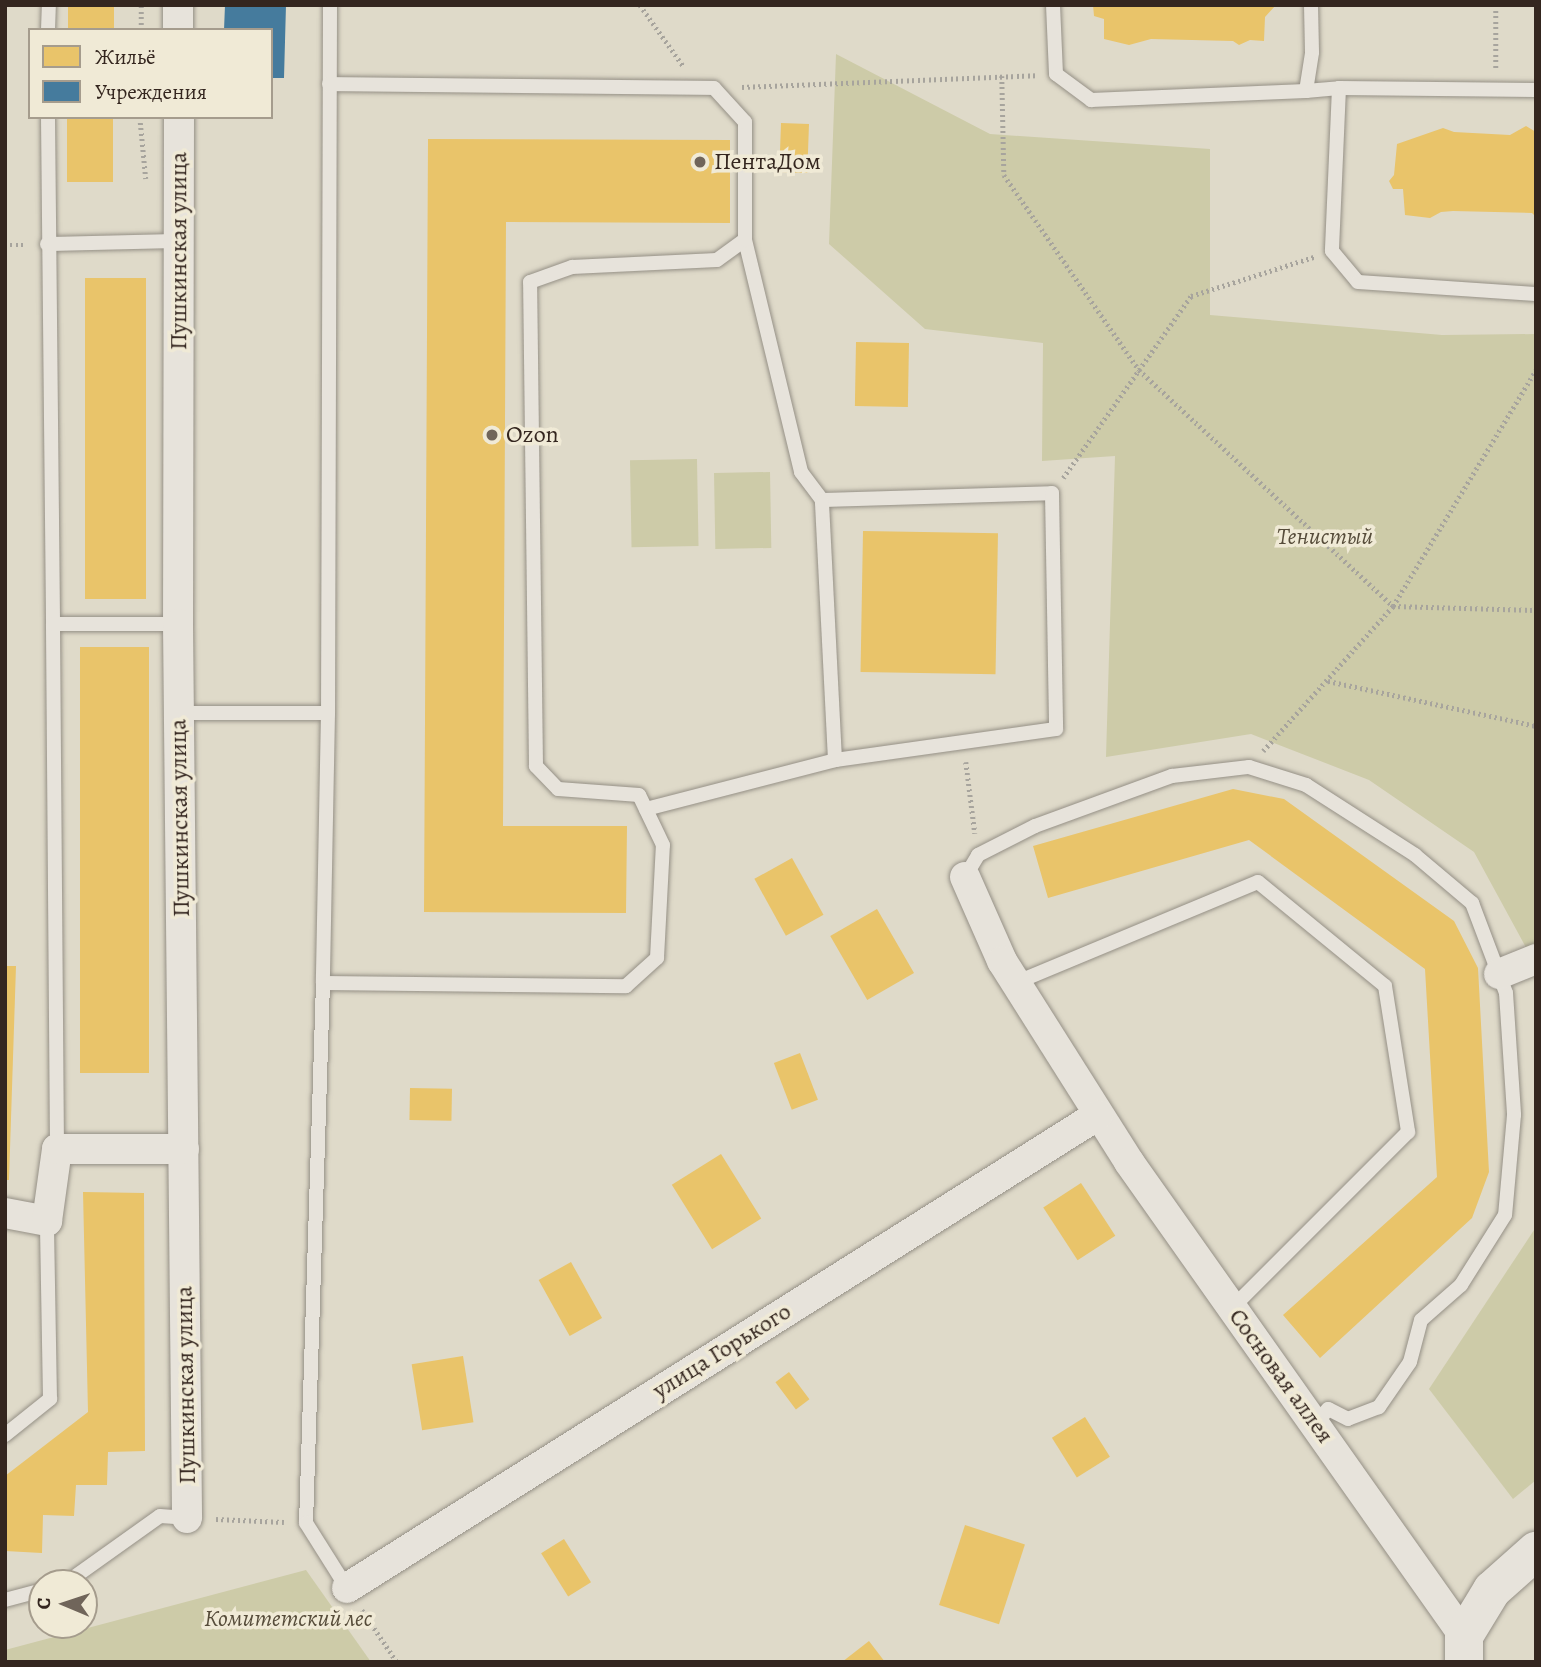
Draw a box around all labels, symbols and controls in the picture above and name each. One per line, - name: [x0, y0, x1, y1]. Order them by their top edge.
- legend: [28, 28, 273, 119]
- text: Жильё: [95, 43, 156, 71]
- text: Учреждения: [95, 78, 207, 106]
- place label: ПентаДом: [714, 148, 821, 176]
- street label: Пушкинская улица: [165, 152, 193, 350]
- marker: ПентаДом: [692, 154, 708, 170]
- place label: Ozon: [506, 421, 559, 449]
- marker: Ozon: [484, 427, 500, 443]
- park label: Тенистый: [1277, 523, 1373, 551]
- street label: Пушкинская улица: [164, 719, 196, 917]
- street label: Пушкинская улица: [170, 1286, 202, 1484]
- street label: улица Горького: [647, 1297, 797, 1405]
- street label: Сосновая аллея: [1223, 1303, 1339, 1449]
- north arrow: [28, 1569, 98, 1639]
- text: С: [31, 1597, 57, 1610]
- park label: Комитетский лес: [204, 1605, 372, 1633]

